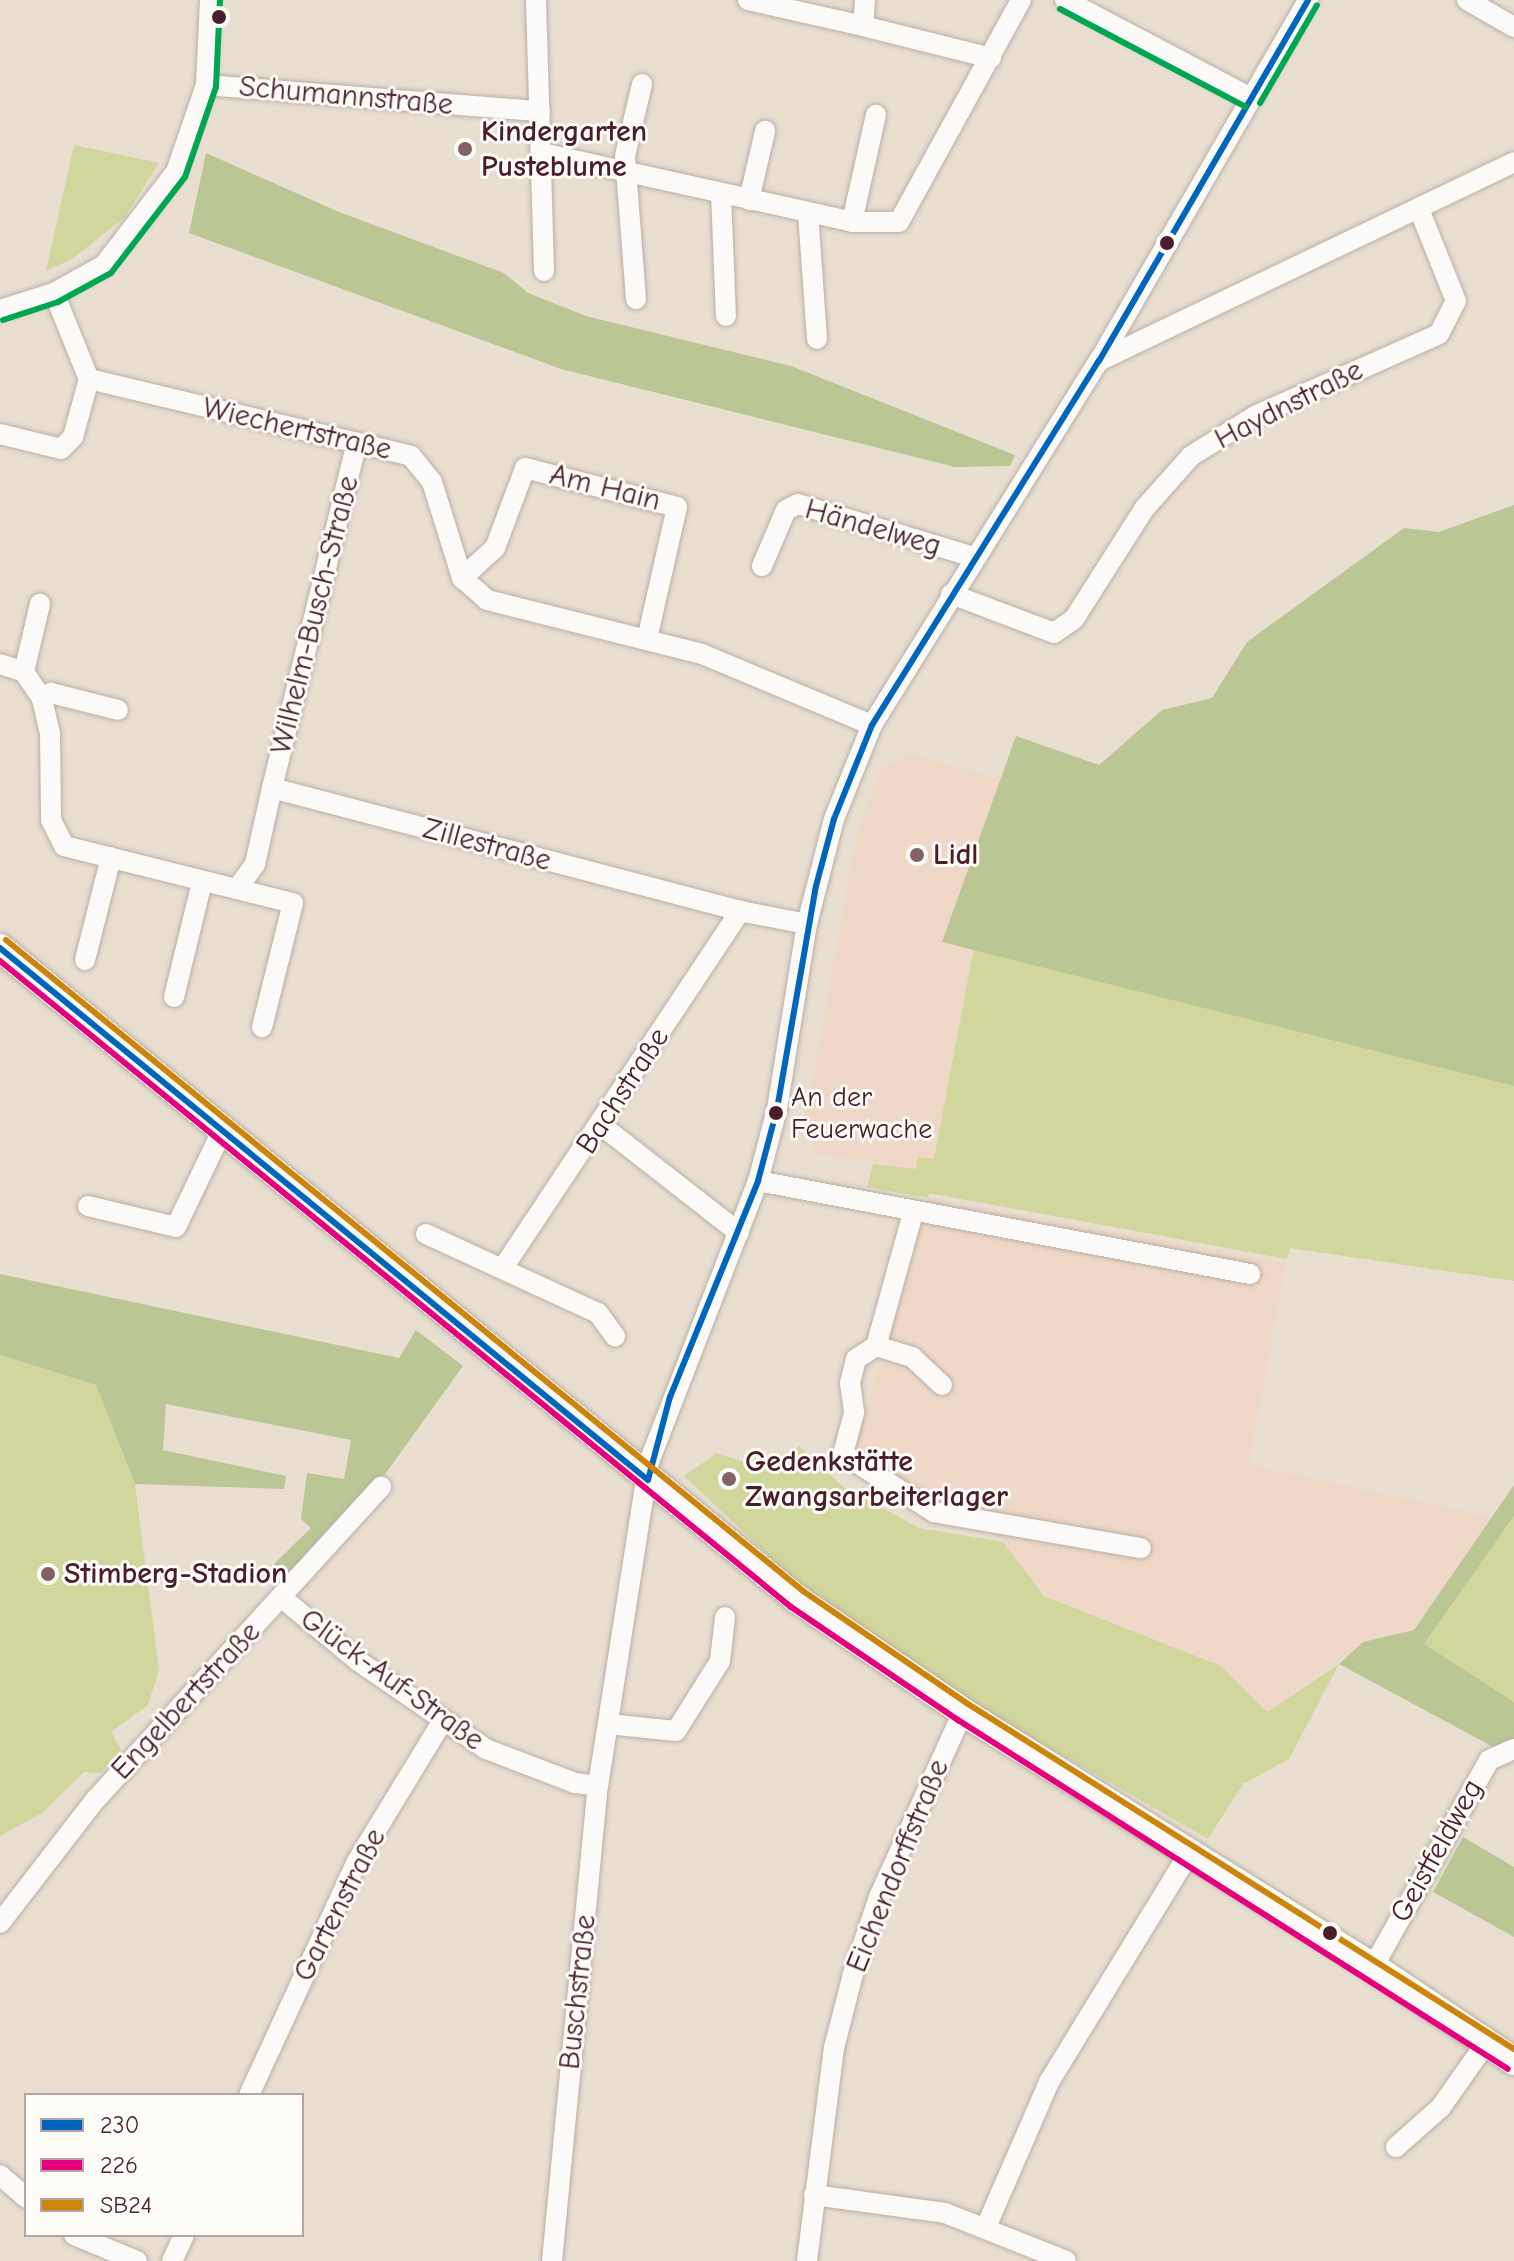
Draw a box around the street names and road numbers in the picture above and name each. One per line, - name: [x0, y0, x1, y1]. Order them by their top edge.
- street label: Schumannstraße: [238, 69, 454, 123]
- street label: Haydnstraße: [1209, 352, 1369, 458]
- street label: Wiechertstraße: [199, 390, 395, 468]
- street label: Am Hain: [546, 457, 664, 519]
- street label: Wilhelm-Busch-Straße: [263, 472, 367, 758]
- street label: Händelweg: [801, 491, 945, 565]
- street label: Zillestraße: [419, 811, 555, 879]
- street label: Bachstraße: [569, 1021, 677, 1161]
- street label: Glück-Auf-Straße: [293, 1601, 491, 1759]
- street label: Engelbertstraße: [104, 1615, 268, 1787]
- street label: Eichendorffstraße: [839, 1754, 957, 1978]
- street label: Geistfeldweg: [1383, 1773, 1491, 1929]
- street label: Gartenstraße: [286, 1822, 394, 1988]
- street label: Buschstraße: [552, 1913, 604, 2071]

